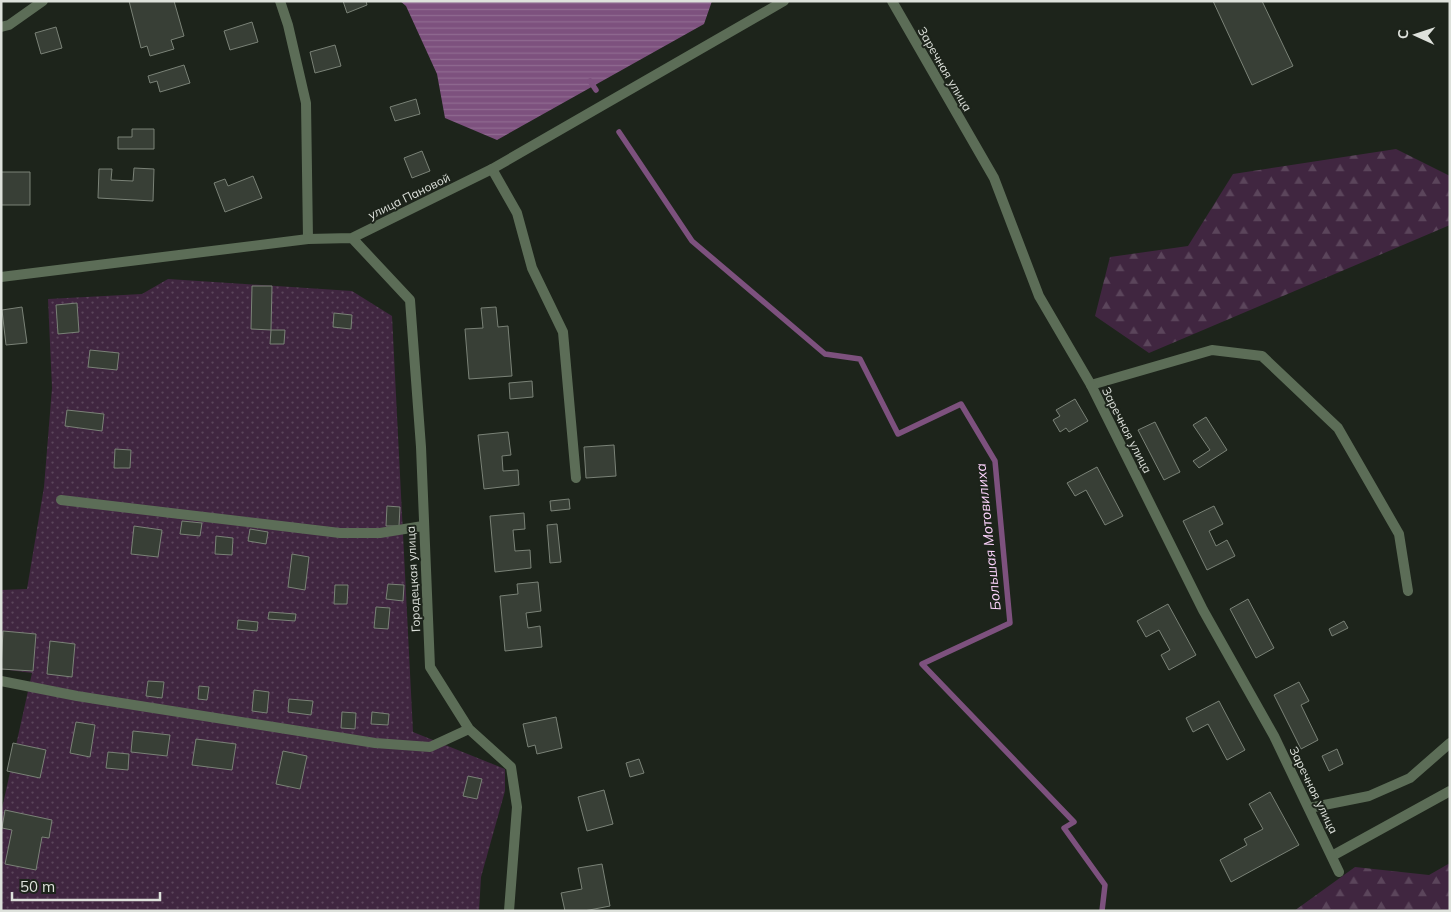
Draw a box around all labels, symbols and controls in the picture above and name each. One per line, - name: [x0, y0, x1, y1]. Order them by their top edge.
- north arrow: [1391, 10, 1441, 60]
- street label: Заречная улица: [915, 24, 975, 114]
- text: С: [1394, 29, 1412, 40]
- street label: улица Пановой: [365, 170, 453, 222]
- street label: Заречная улица: [1099, 384, 1155, 476]
- water label: Большая Мотовилиха: [971, 462, 1005, 612]
- street label: Городецкая улица: [403, 526, 423, 632]
- street label: Заречная улица: [1286, 744, 1342, 836]
- scale bar: [12, 870, 160, 902]
- text: 50 m: [20, 877, 55, 896]

